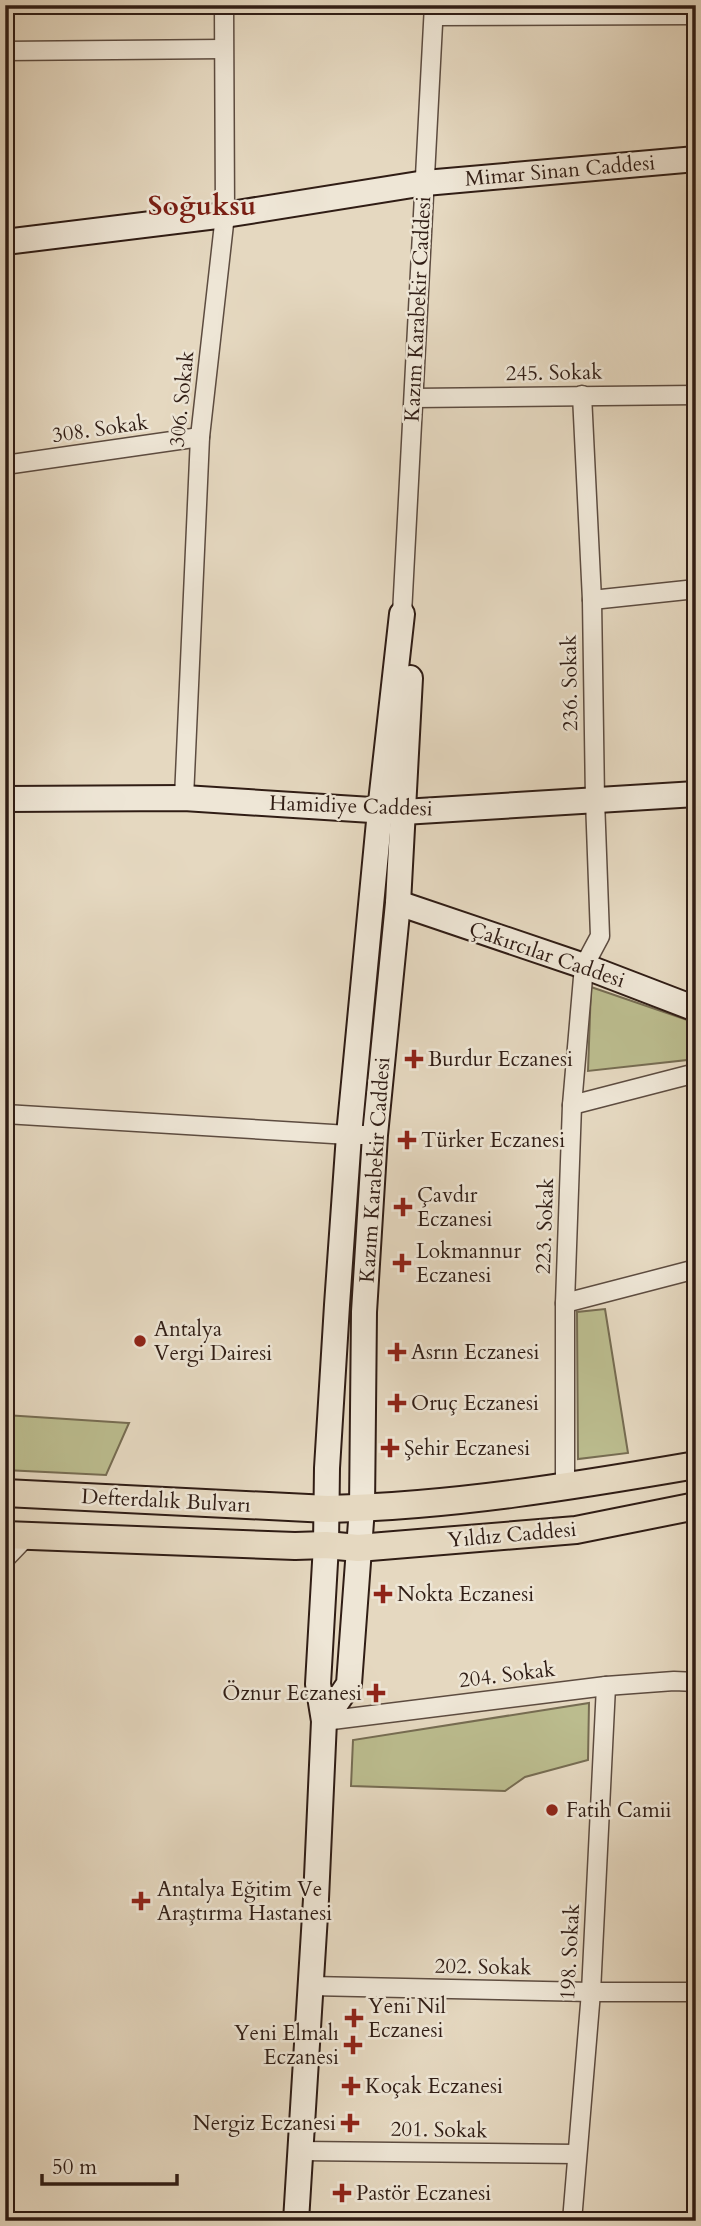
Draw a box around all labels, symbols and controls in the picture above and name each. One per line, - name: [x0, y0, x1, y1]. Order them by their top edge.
- street label: Mimar Sinan Caddesi: [464, 148, 656, 194]
- district label: Soğuksu: [148, 187, 256, 225]
- street label: Kazım Karabekir Caddesi: [398, 195, 438, 423]
- street label: 306. Sokak: [163, 349, 202, 449]
- street label: 245. Sokak: [505, 358, 603, 388]
- street label: 308. Sokak: [50, 408, 151, 450]
- street label: 236. Sokak: [555, 634, 585, 732]
- street label: Hamidiye Caddesi: [269, 789, 433, 823]
- street label: Çakırcılar Caddesi: [465, 915, 629, 995]
- place label: Burdur Eczanesi: [428, 1045, 573, 1074]
- marker: Burdur Eczanesi: [406, 1051, 422, 1067]
- street label: Kazım Karabekir Caddesi: [353, 1056, 397, 1284]
- place label: Türker Eczanesi: [421, 1126, 565, 1155]
- marker: Türker Eczanesi: [399, 1132, 415, 1148]
- street label: 223. Sokak: [529, 1176, 561, 1275]
- place label: Çavdır Eczanesi: [417, 1181, 492, 1234]
- marker: Çavdır Eczanesi: [395, 1199, 411, 1215]
- place label: Lokmannur Eczanesi: [416, 1237, 522, 1290]
- marker: Lokmannur Eczanesi: [394, 1255, 410, 1271]
- place label: Antalya Vergi Dairesi: [154, 1315, 272, 1368]
- marker: Antalya Vergi Dairesi: [132, 1333, 148, 1349]
- place label: Asrın Eczanesi: [411, 1338, 540, 1367]
- marker: Asrın Eczanesi: [389, 1344, 405, 1360]
- place label: Oruç Eczanesi: [411, 1389, 539, 1418]
- marker: Oruç Eczanesi: [389, 1395, 405, 1411]
- place label: Şehir Eczanesi: [404, 1434, 530, 1463]
- marker: Şehir Eczanesi: [382, 1440, 398, 1456]
- street label: Defterdalık Bulvarı: [81, 1482, 252, 1520]
- street label: Yıldız Caddesi: [446, 1515, 578, 1555]
- place label: Nokta Eczanesi: [397, 1580, 534, 1609]
- marker: Nokta Eczanesi: [375, 1586, 391, 1602]
- street label: 204. Sokak: [457, 1655, 557, 1695]
- place label: Öznur Eczanesi: [222, 1679, 362, 1708]
- marker: Öznur Eczanesi: [368, 1685, 384, 1701]
- place label: Fatih Camii: [566, 1796, 672, 1825]
- marker: Fatih Camii: [544, 1802, 560, 1818]
- place label: Antalya Eğitim Ve Araştırma Hastanesi: [157, 1875, 332, 1928]
- marker: Antalya Eğitim Ve Araştırma Hastanesi: [131, 1891, 151, 1911]
- street label: 198. Sokak: [553, 1902, 587, 2001]
- street label: 202. Sokak: [434, 1952, 532, 1982]
- place label: Yeni Nil Eczanesi: [368, 1992, 446, 2045]
- marker: Yeni Nil Eczanesi: [346, 2010, 362, 2026]
- place label: Yeni Elmalı Eczanesi: [234, 2019, 339, 2072]
- marker: Yeni Elmalı Eczanesi: [345, 2037, 361, 2053]
- place label: Koçak Eczanesi: [365, 2072, 503, 2101]
- marker: Koçak Eczanesi: [343, 2078, 359, 2094]
- place label: Nergiz Eczanesi: [193, 2109, 336, 2138]
- marker: Nergiz Eczanesi: [342, 2115, 358, 2131]
- street label: 201. Sokak: [390, 2115, 488, 2145]
- scale bar: [42, 2142, 177, 2186]
- text: 50 m: [52, 2153, 97, 2182]
- place label: Pastör Eczanesi: [356, 2179, 491, 2208]
- marker: Pastör Eczanesi: [334, 2185, 350, 2201]

